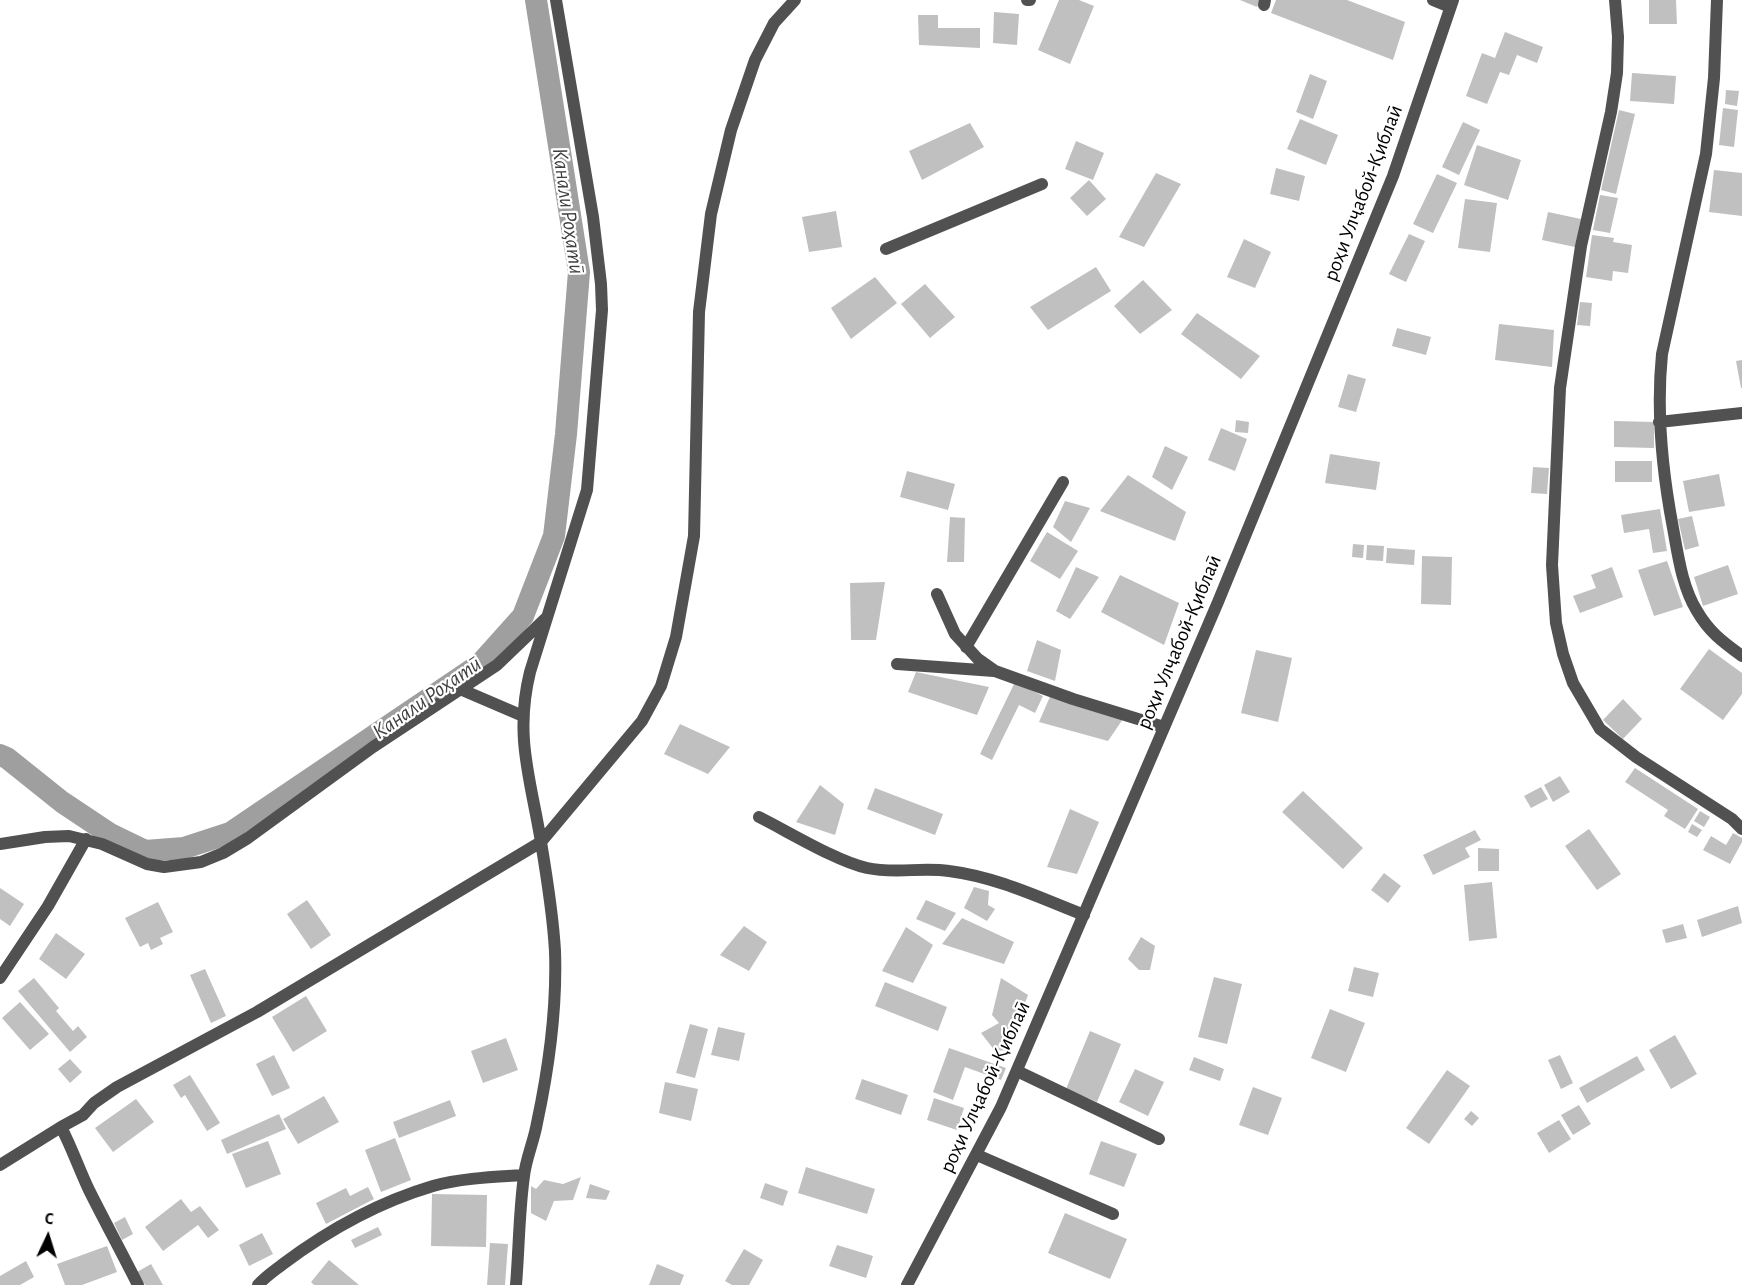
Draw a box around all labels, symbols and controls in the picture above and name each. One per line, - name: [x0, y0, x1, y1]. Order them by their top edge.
- street label: роҳи Улҷабой-Қиблаӣ: [1318, 101, 1408, 285]
- water label: Канали Роҳатӣ: [546, 146, 590, 276]
- street label: роҳи Улҷабой-Қиблаӣ: [1131, 551, 1227, 733]
- water label: Канали Роҳатӣ: [367, 651, 487, 745]
- street label: роҳи Улҷабой-Қиблаӣ: [934, 997, 1036, 1177]
- north arrow: [18, 1207, 78, 1267]
- text: С: [44, 1211, 54, 1227]

